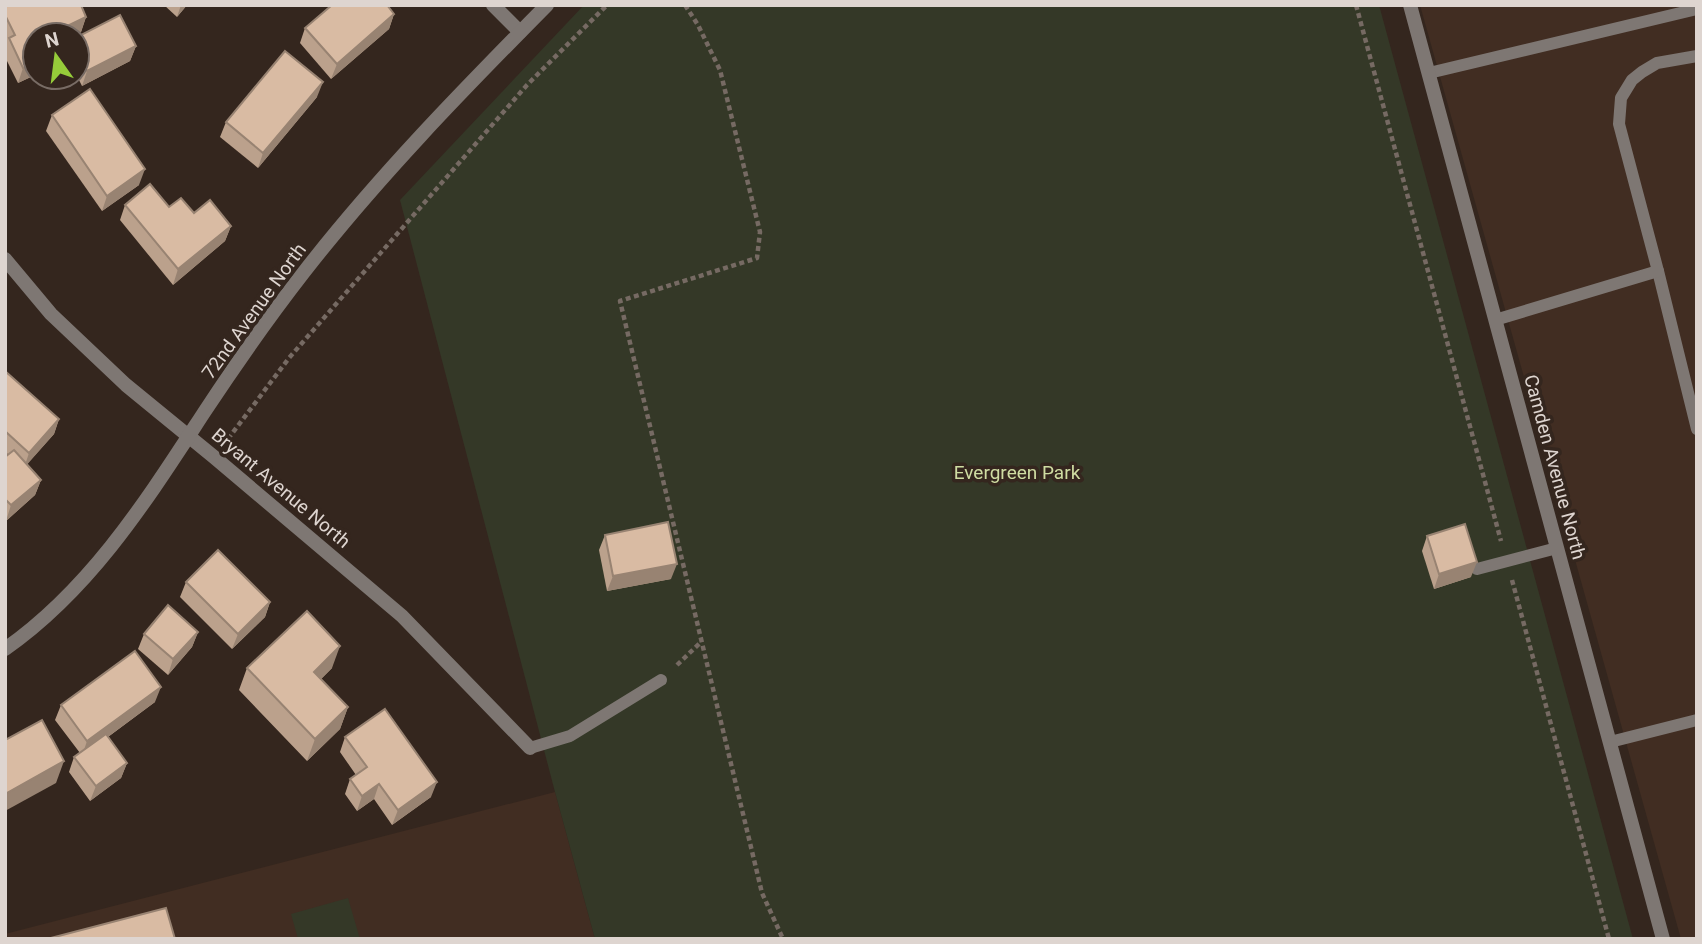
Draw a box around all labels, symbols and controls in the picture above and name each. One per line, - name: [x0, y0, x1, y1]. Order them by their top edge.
- north arrow: [21, 21, 91, 91]
- text: N: [43, 27, 61, 53]
- street label: 72nd Avenue North: [197, 239, 311, 383]
- street label: Camden Avenue North: [1519, 372, 1591, 562]
- street label: Bryant Avenue North: [207, 423, 355, 553]
- park label: Evergreen Park: [954, 461, 1081, 484]

